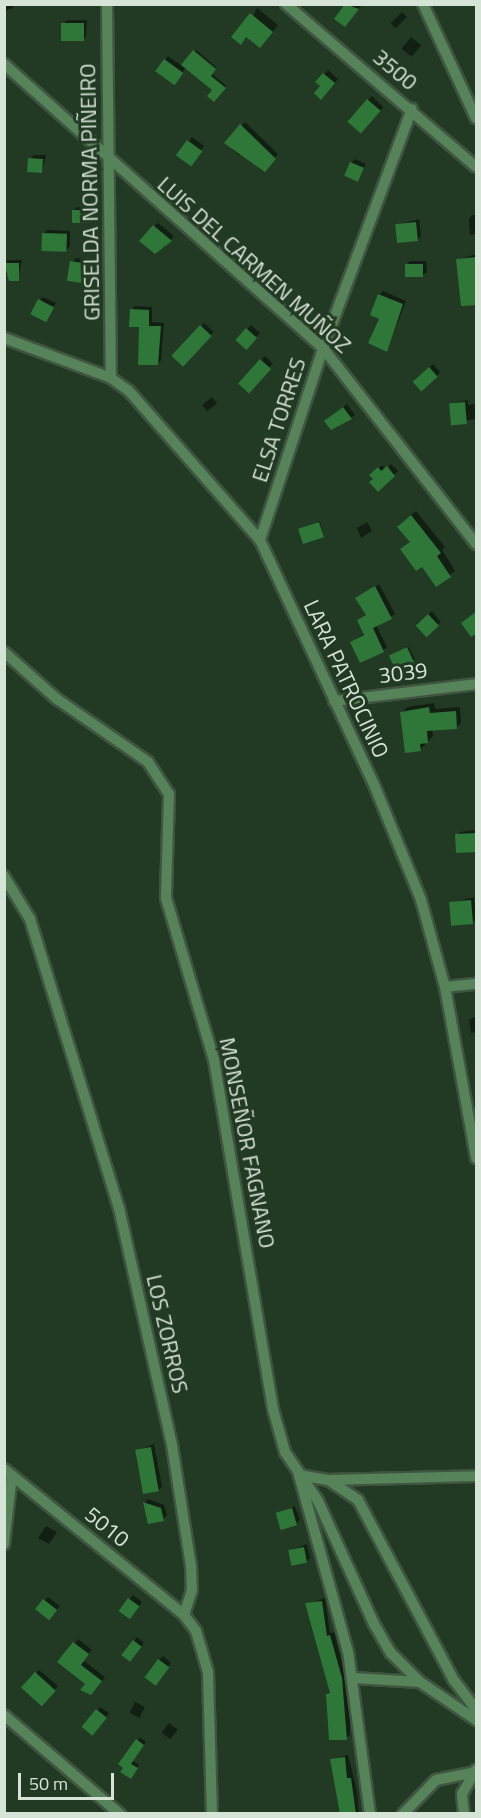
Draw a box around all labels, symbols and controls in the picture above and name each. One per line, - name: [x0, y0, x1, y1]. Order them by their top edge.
- street label: 3500: [368, 44, 422, 96]
- street label: GRISELDA NORMA PIÑEIRO: [75, 63, 105, 321]
- street label: LUIS DEL CARMEN MUÑOZ: [152, 171, 356, 359]
- street label: ELSA TORRES: [246, 355, 312, 485]
- street label: LARA PATROCINIO: [298, 596, 394, 762]
- street label: 3039: [377, 657, 429, 689]
- street label: MONSEÑOR FAGNANO: [214, 1035, 280, 1251]
- street label: LOS ZORROS: [141, 1272, 193, 1396]
- street label: 5010: [80, 1501, 134, 1553]
- scale bar: [21, 1761, 117, 1799]
- text: 50 m: [29, 1770, 68, 1797]

